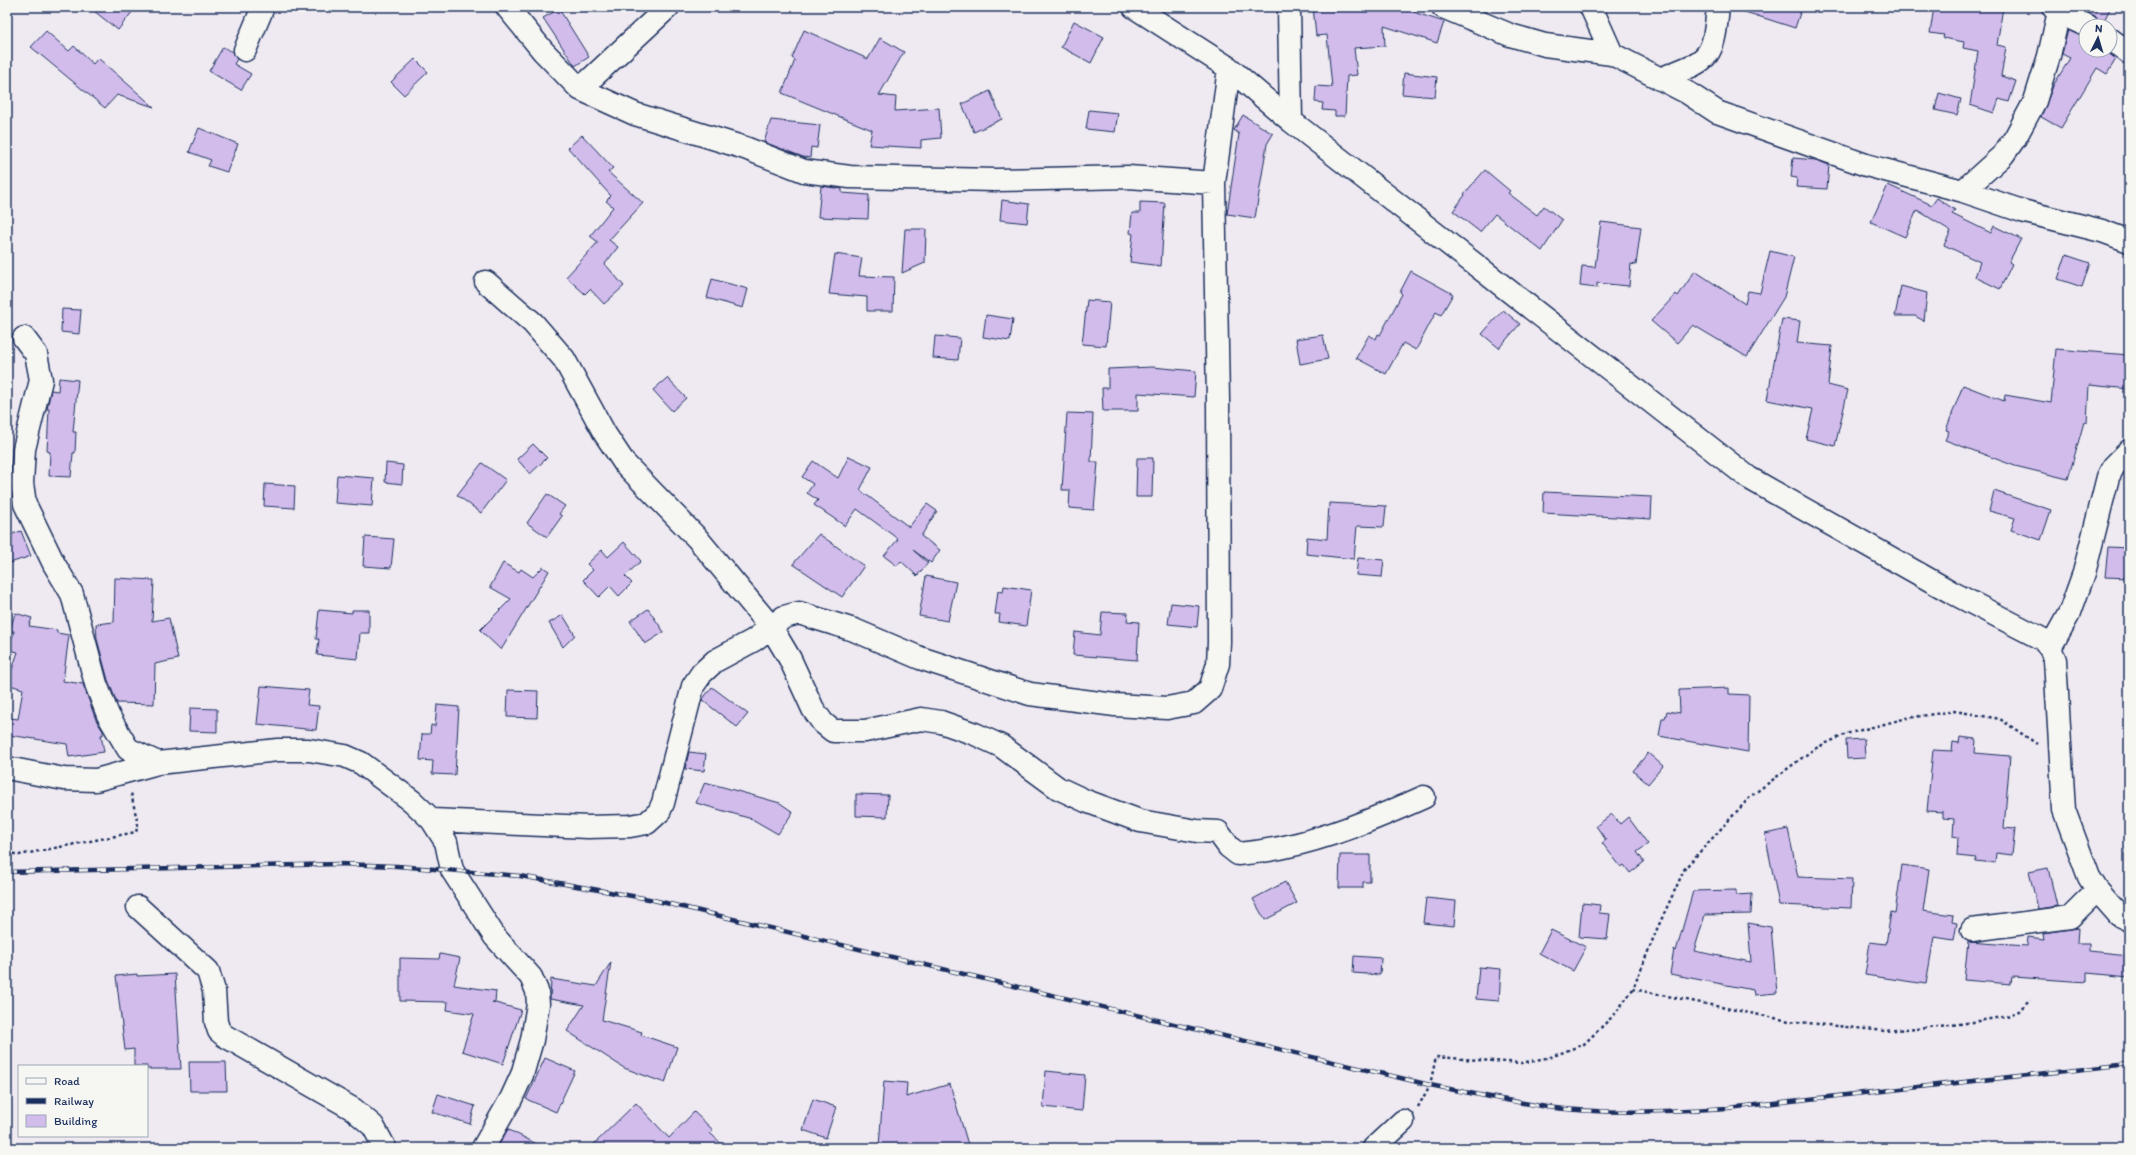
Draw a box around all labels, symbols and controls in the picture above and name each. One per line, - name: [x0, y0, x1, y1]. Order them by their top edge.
- north arrow: [2078, 18, 2118, 58]
- text: N: [2095, 22, 2103, 35]
- legend: [18, 1065, 148, 1137]
- text: Road: [54, 1074, 80, 1088]
- text: Railway: [54, 1094, 94, 1108]
- text: Building: [54, 1114, 98, 1128]

